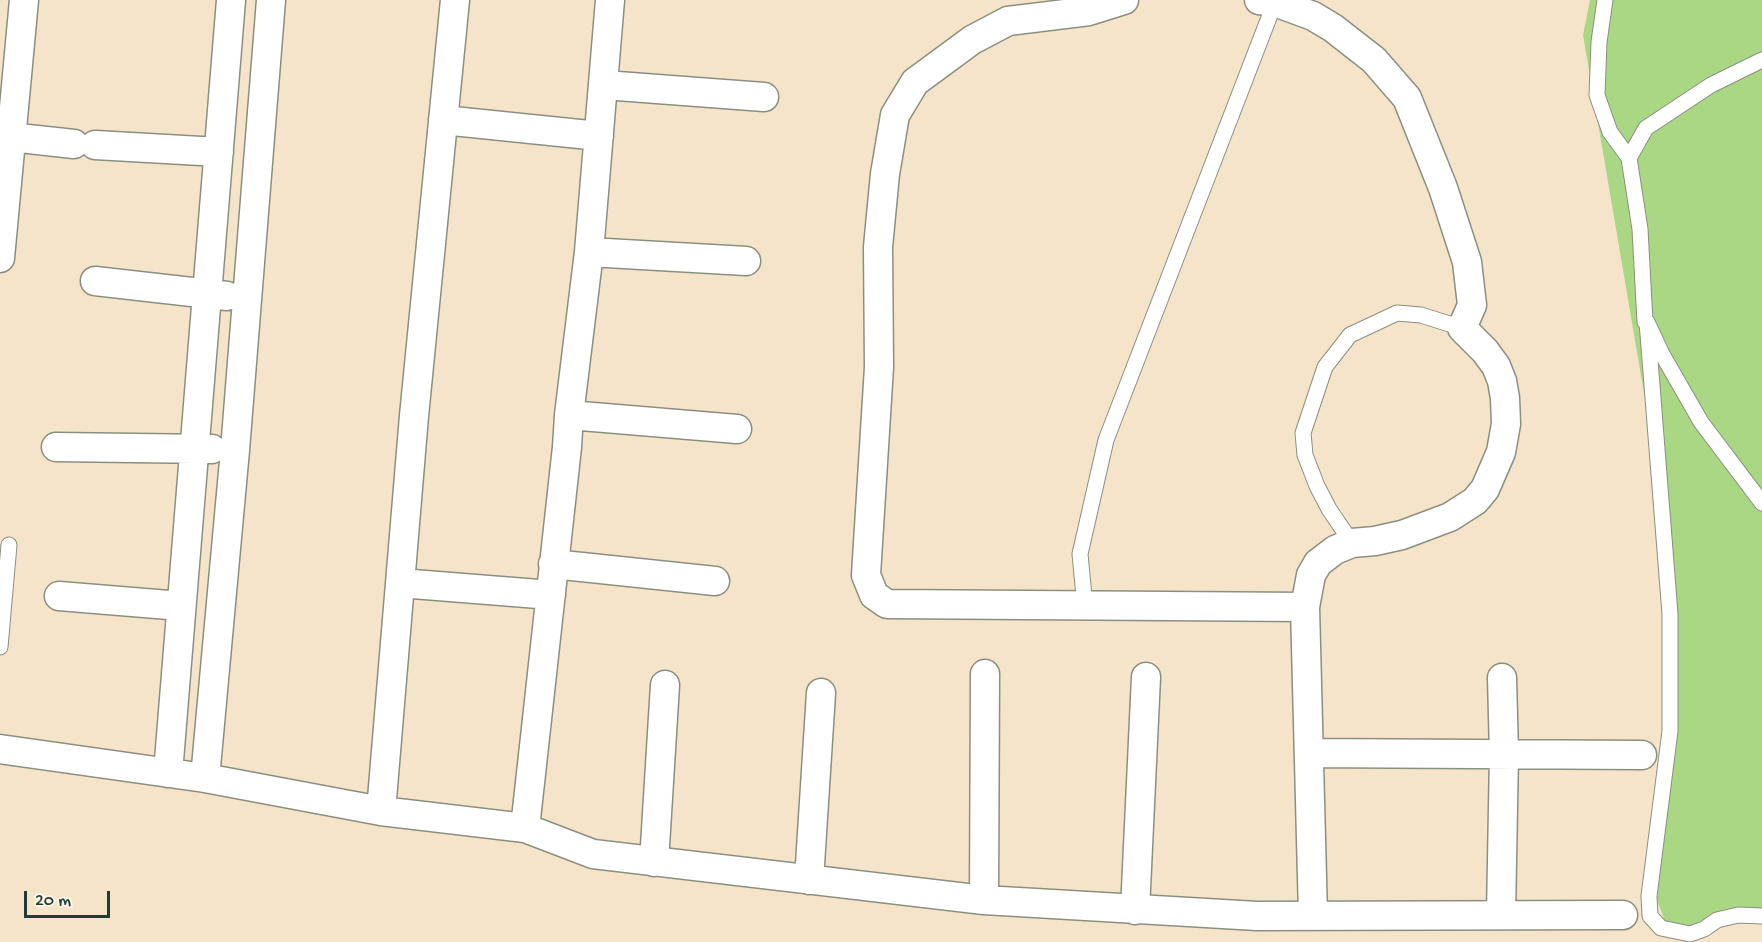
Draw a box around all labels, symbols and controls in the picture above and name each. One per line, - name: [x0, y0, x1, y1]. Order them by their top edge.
- scale bar: [27, 879, 112, 917]
- text: 20 m: [35, 891, 71, 912]

